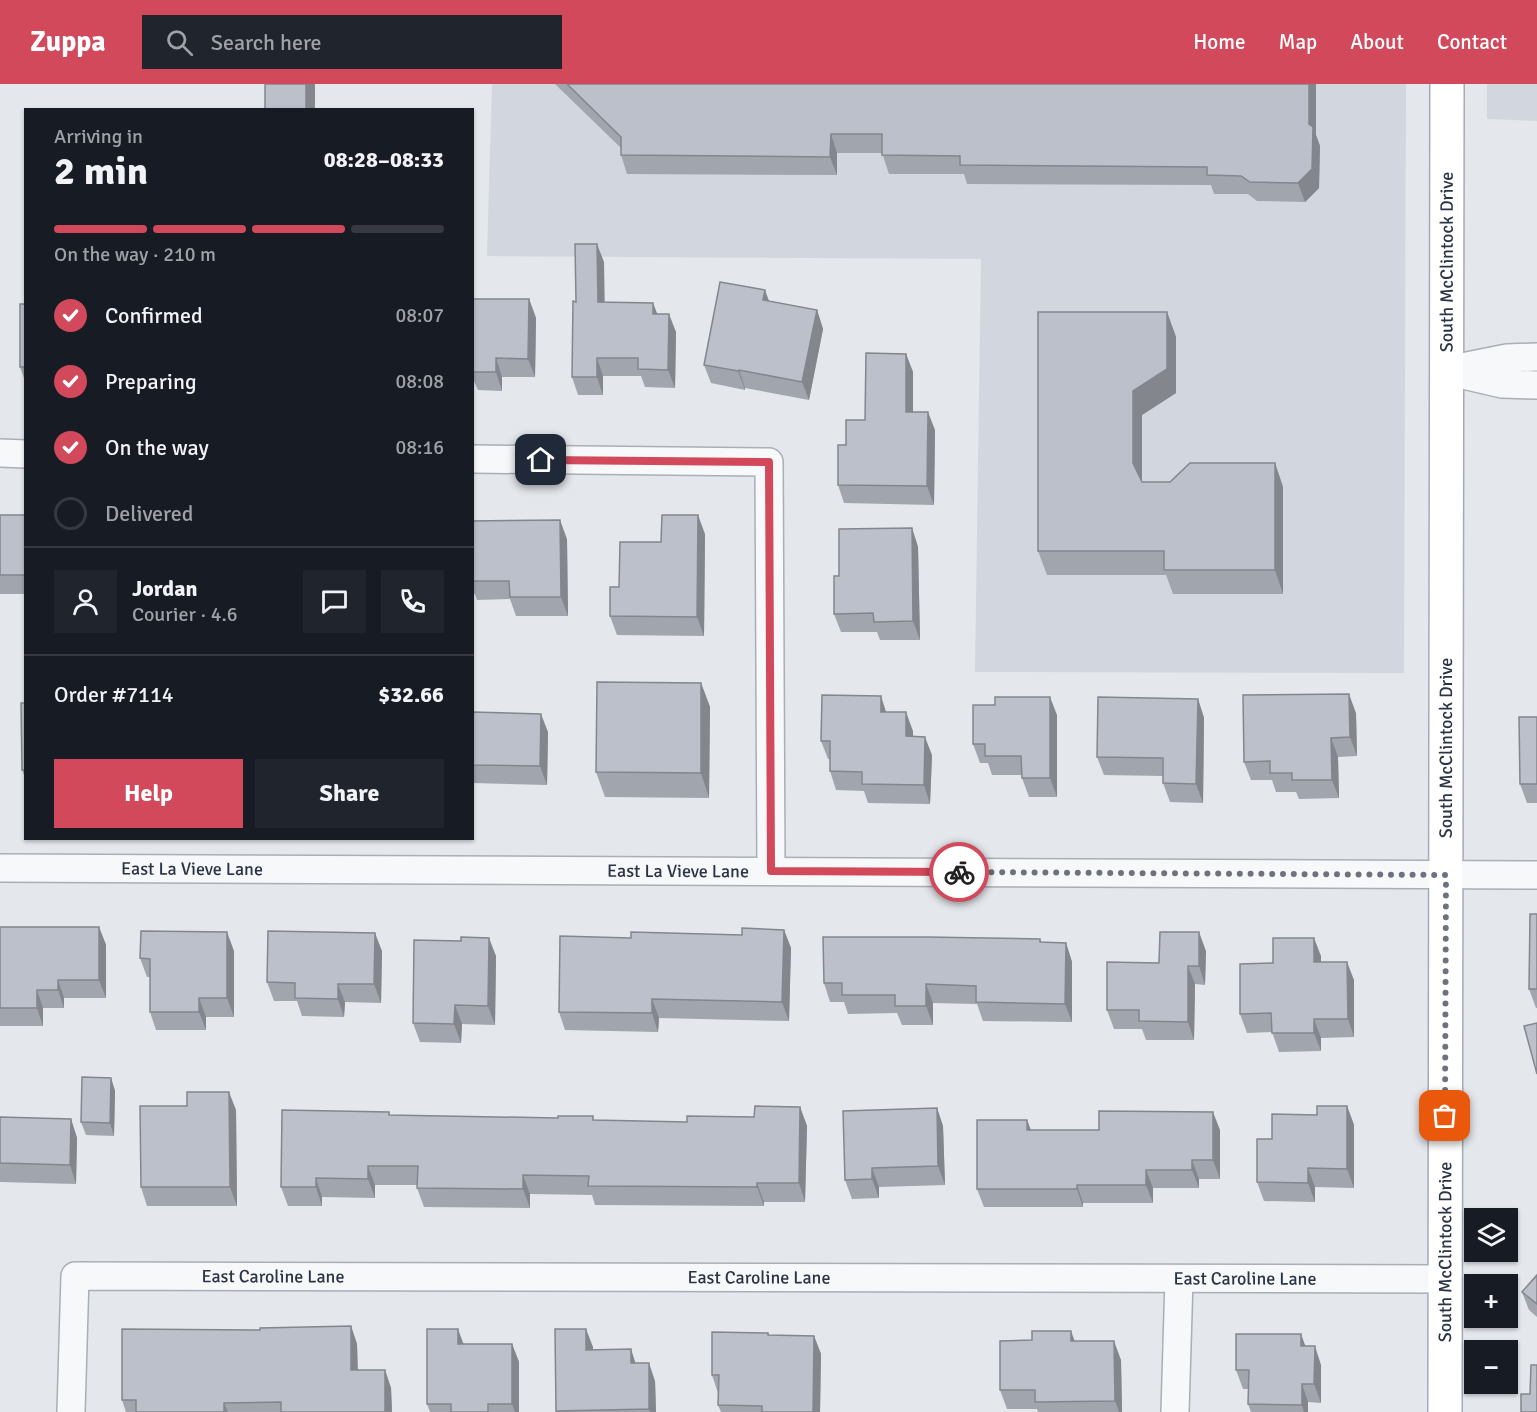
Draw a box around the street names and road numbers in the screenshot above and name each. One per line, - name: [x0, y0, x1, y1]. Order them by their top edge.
- street label: South McClintock Drive: [1436, 172, 1458, 352]
- street label: South McClintock Drive: [1435, 658, 1457, 838]
- street label: East La Vieve Lane: [121, 858, 263, 880]
- street label: East La Vieve Lane: [607, 860, 749, 882]
- street label: South McClintock Drive: [1434, 1162, 1456, 1342]
- street label: East Caroline Lane: [201, 1265, 344, 1288]
- street label: East Caroline Lane: [687, 1266, 830, 1289]
- street label: East Caroline Lane: [1173, 1267, 1316, 1290]

